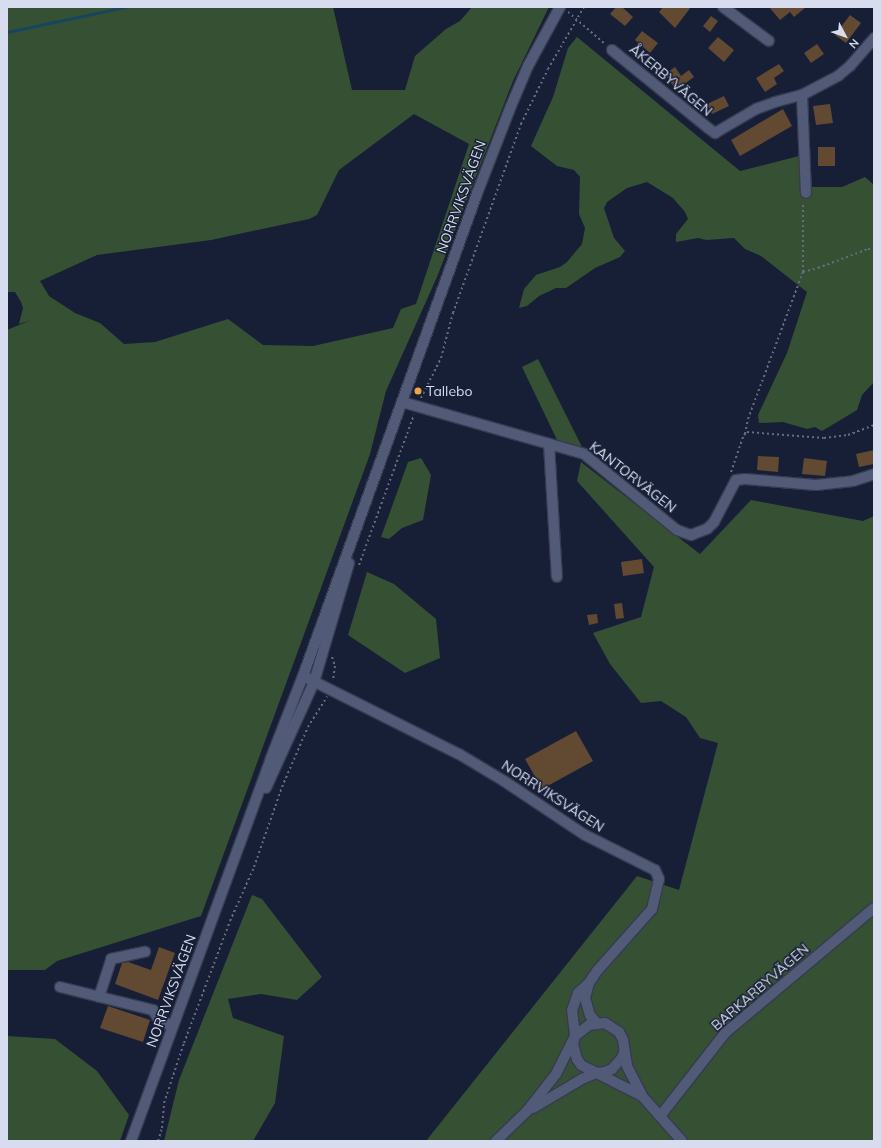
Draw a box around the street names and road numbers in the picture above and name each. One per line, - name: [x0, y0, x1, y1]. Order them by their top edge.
- street label: ÅKERBYVÄGEN: [626, 40, 716, 120]
- street label: NORRVIKSVÄGEN: [433, 138, 489, 256]
- street label: KANTORVÄGEN: [586, 438, 680, 516]
- street label: NORRVIKSVÄGEN: [499, 757, 607, 835]
- street label: NORRVIKSVÄGEN: [143, 932, 199, 1050]
- street label: BARKARBYVÄGEN: [708, 940, 812, 1034]

